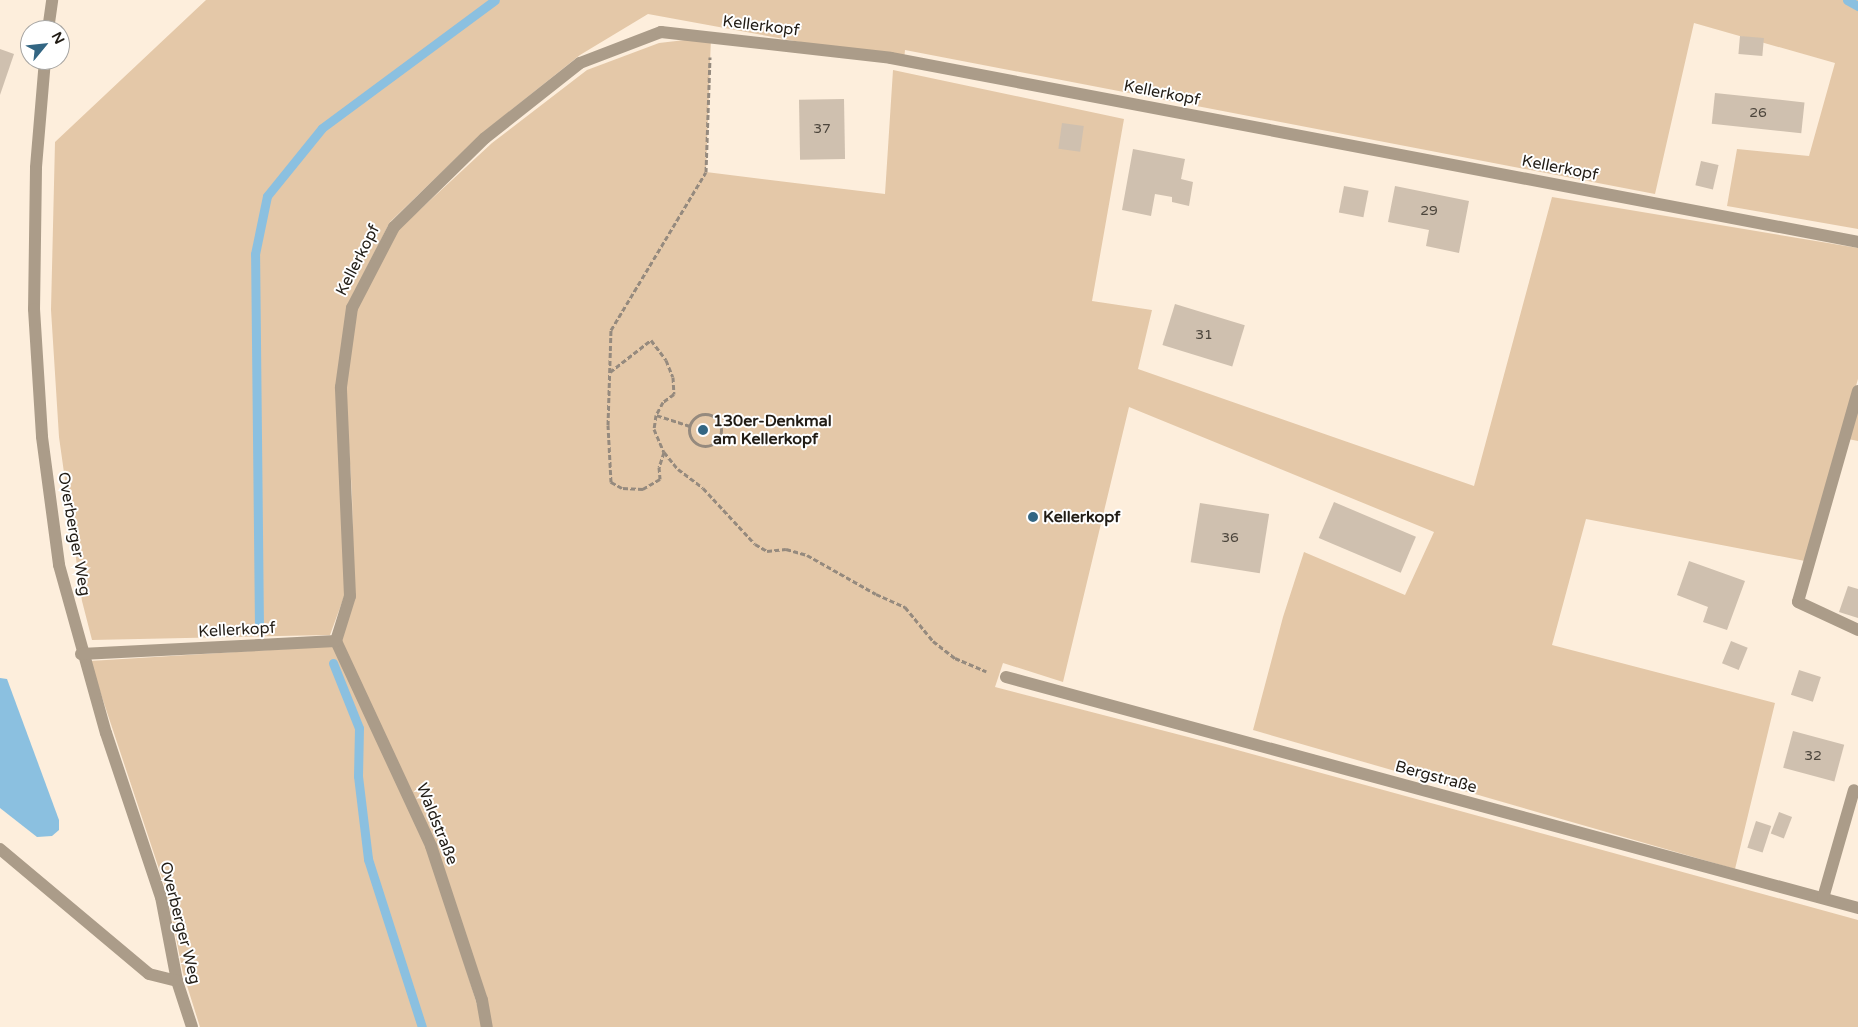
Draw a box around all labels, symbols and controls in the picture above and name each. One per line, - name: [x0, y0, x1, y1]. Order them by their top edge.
- street label: Kellerkopf: [721, 12, 801, 40]
- north arrow: [20, 20, 70, 70]
- text: N: [48, 29, 68, 47]
- street label: Kellerkopf: [1122, 76, 1202, 110]
- house number: 26: [1749, 105, 1767, 121]
- house number: 37: [813, 121, 831, 137]
- street label: Kellerkopf: [1520, 151, 1600, 185]
- house number: 29: [1420, 203, 1438, 219]
- street label: Kellerkopf: [332, 221, 384, 299]
- house number: 31: [1195, 327, 1213, 343]
- place label: 130er-Denkmal am Kellerkopf: [713, 411, 832, 449]
- marker: 130er-Denkmal am Kellerkopf: [697, 424, 709, 436]
- street label: Overberger Weg: [54, 470, 94, 598]
- place label: Kellerkopf: [1043, 507, 1120, 527]
- marker: Kellerkopf: [1027, 511, 1039, 523]
- house number: 36: [1221, 530, 1239, 546]
- street label: Kellerkopf: [198, 618, 276, 642]
- house number: 32: [1804, 748, 1822, 764]
- street label: Bergstraße: [1393, 757, 1479, 797]
- street label: Waldstraße: [412, 780, 462, 868]
- street label: Overberger Weg: [155, 860, 205, 986]

